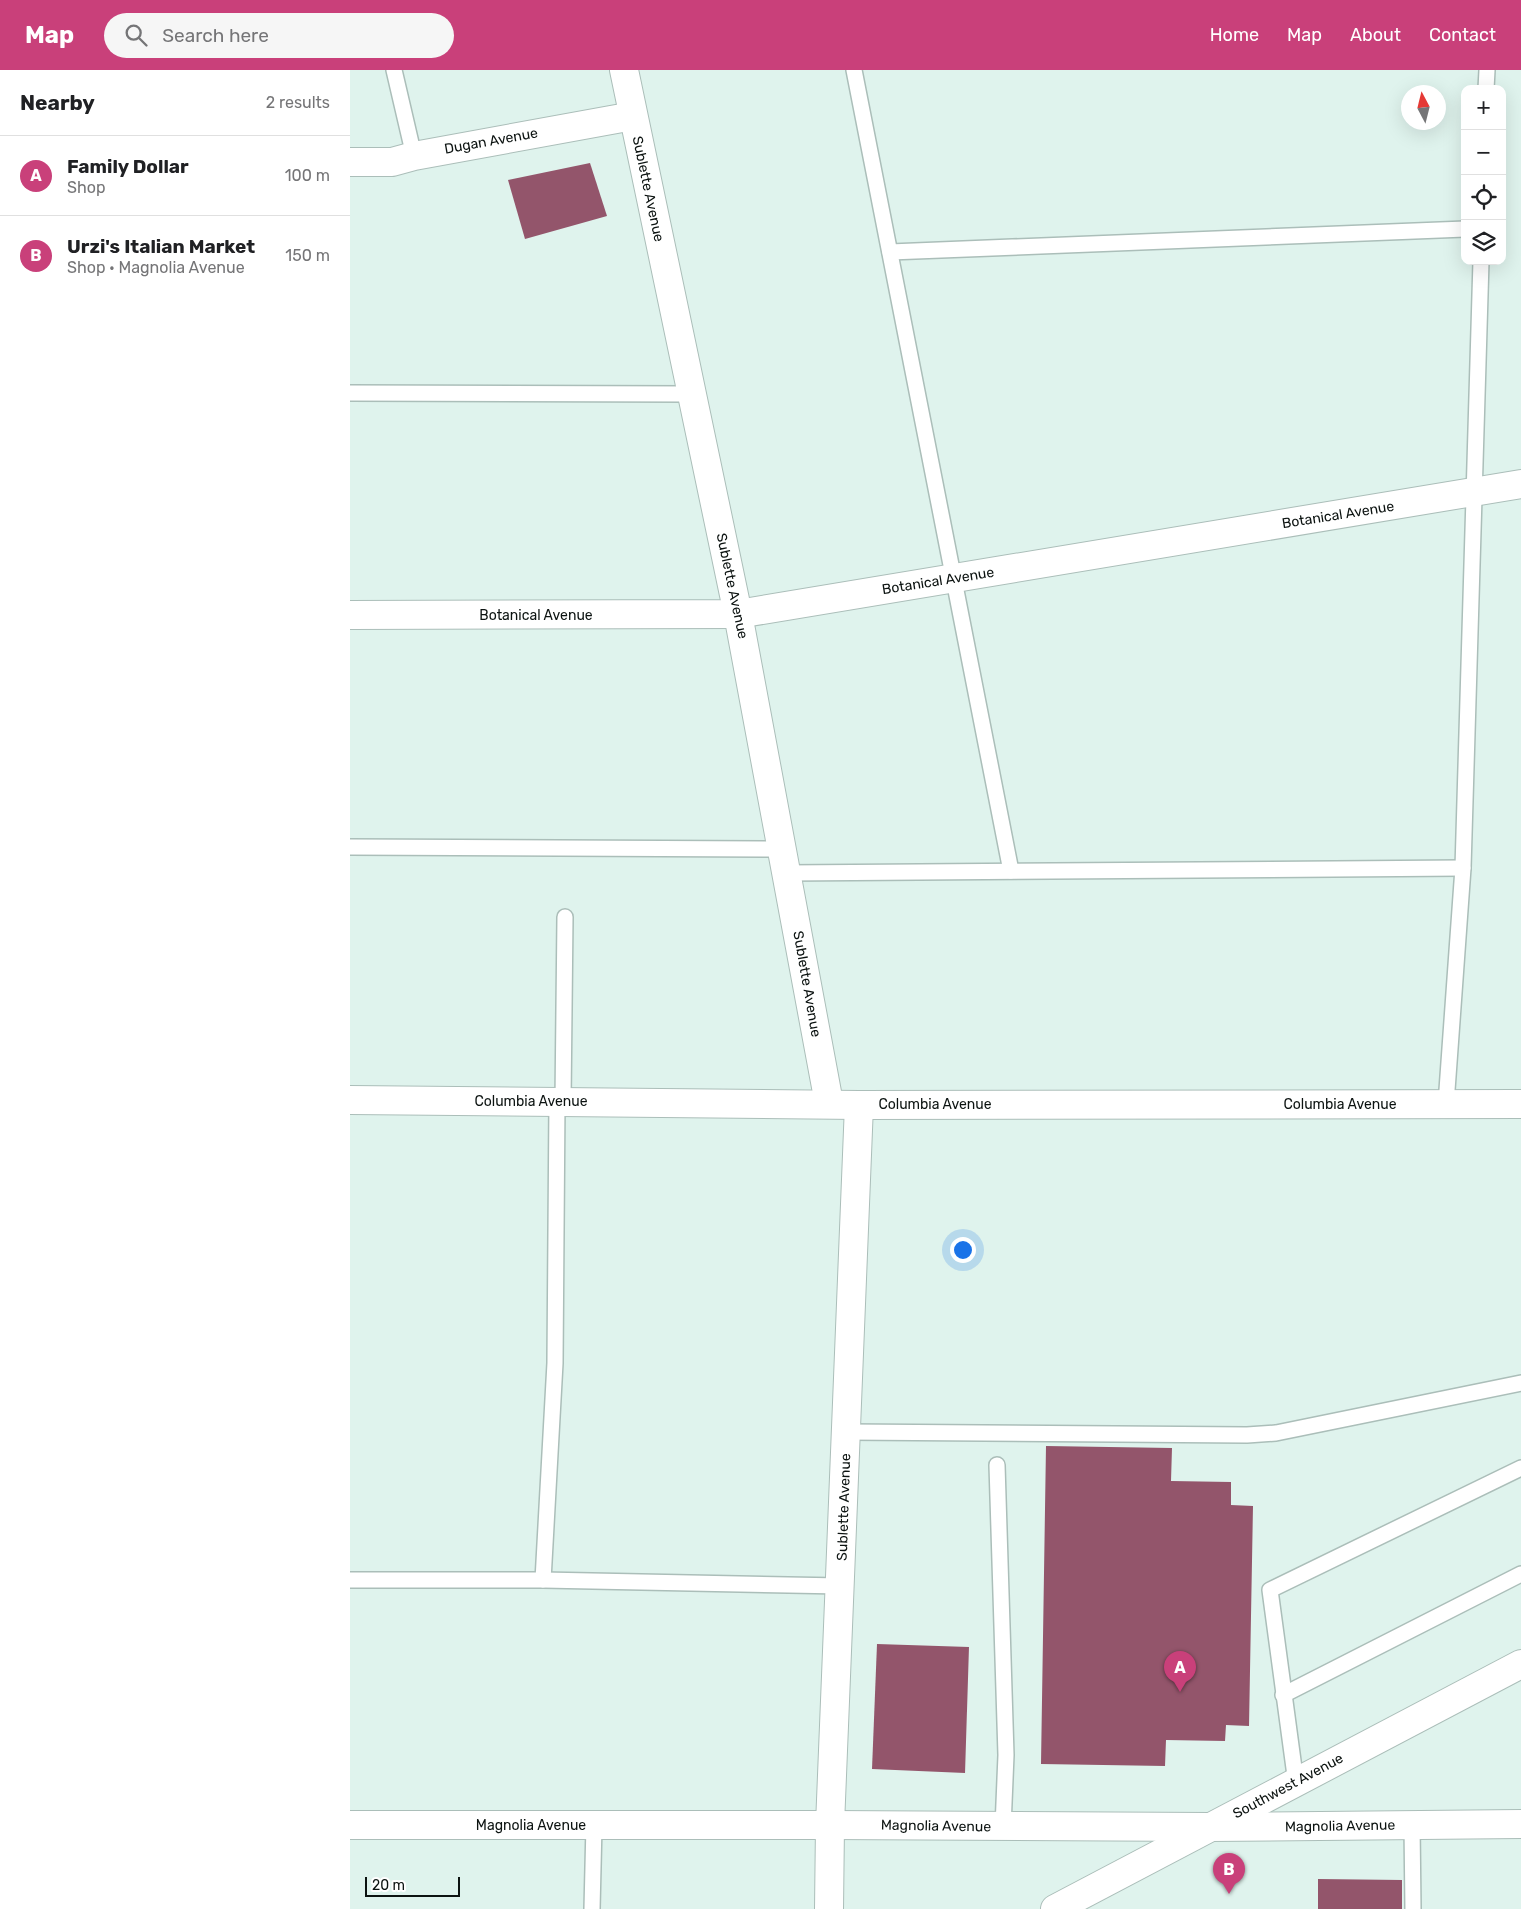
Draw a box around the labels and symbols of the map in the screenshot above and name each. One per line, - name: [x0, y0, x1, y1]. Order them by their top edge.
- north arrow: [1401, 85, 1446, 130]
- street label: Dugan Avenue: [443, 124, 539, 158]
- street label: Sublette Avenue: [629, 135, 668, 244]
- street label: Botanical Avenue: [1281, 498, 1395, 532]
- street label: Sublette Avenue: [713, 532, 752, 641]
- street label: Botanical Avenue: [881, 564, 995, 598]
- street label: Botanical Avenue: [479, 607, 593, 624]
- street label: Sublette Avenue: [789, 930, 825, 1039]
- street label: Columbia Avenue: [474, 1093, 588, 1110]
- street label: Columbia Avenue: [878, 1096, 992, 1113]
- street label: Columbia Avenue: [1283, 1096, 1397, 1113]
- your location: [950, 1237, 976, 1263]
- street label: Sublette Avenue: [834, 1453, 854, 1561]
- pin: A: [1164, 1651, 1196, 1692]
- street label: Southwest Avenue: [1230, 1750, 1346, 1822]
- street label: Magnolia Avenue: [476, 1817, 586, 1834]
- street label: Magnolia Avenue: [881, 1817, 991, 1835]
- street label: Magnolia Avenue: [1285, 1817, 1395, 1835]
- pin: B: [1213, 1853, 1245, 1894]
- scale bar: [365, 1874, 460, 1897]

